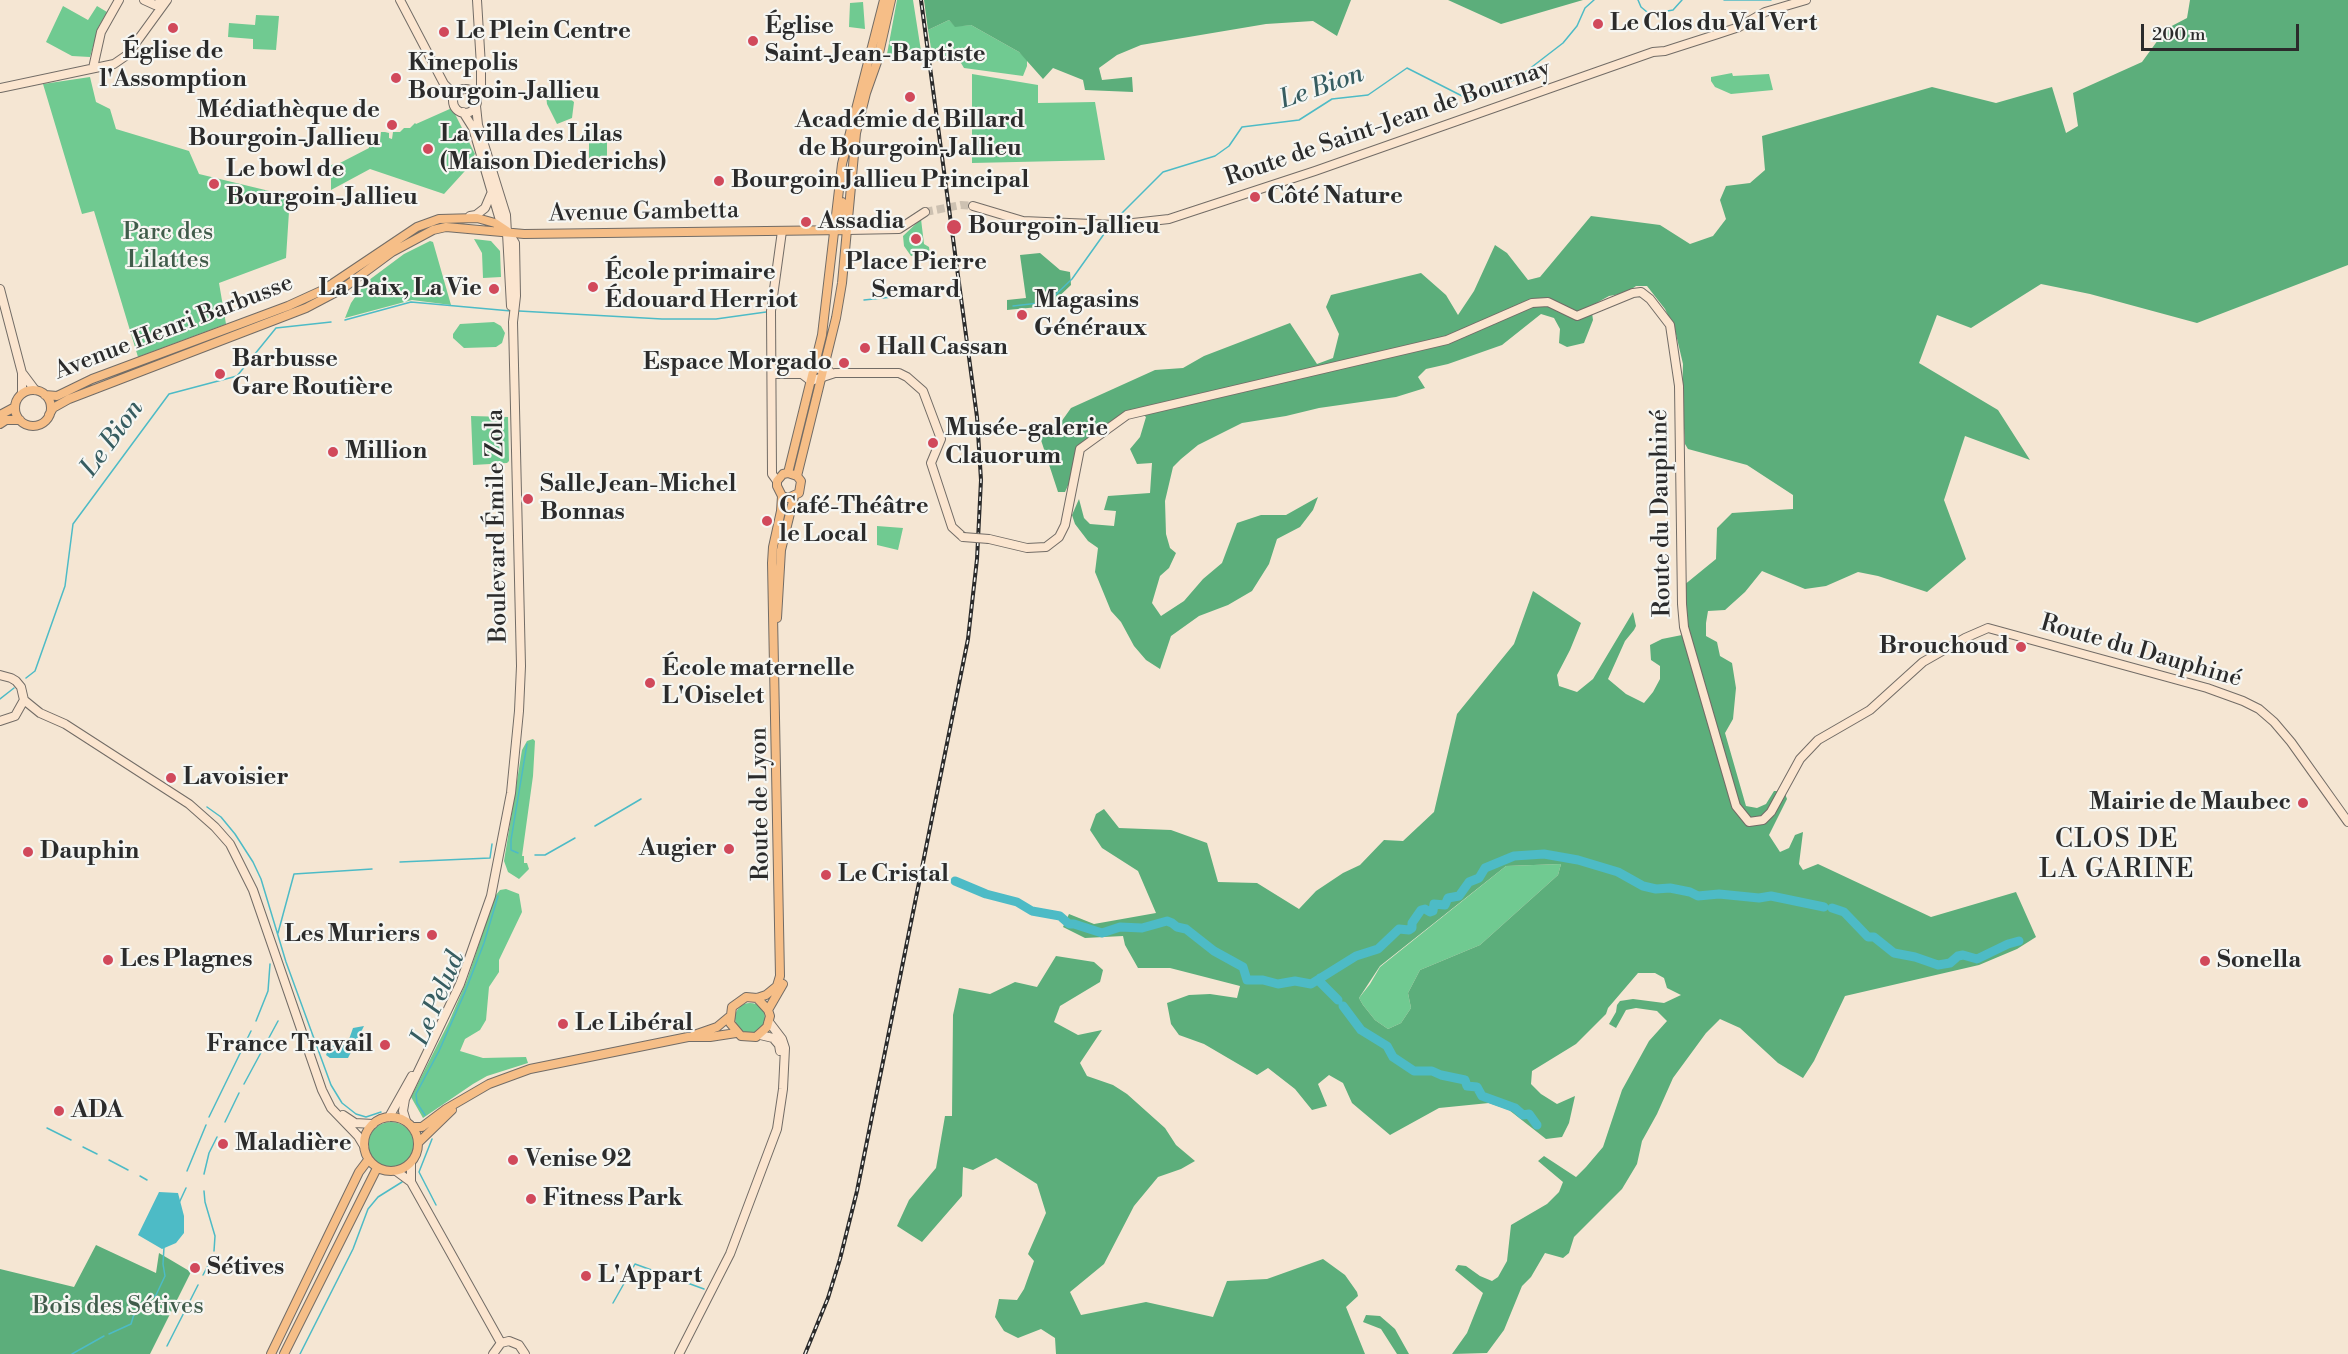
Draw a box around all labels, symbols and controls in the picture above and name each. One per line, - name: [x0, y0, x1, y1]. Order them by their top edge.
- place label: Le Clos du Val Vert: [1610, 10, 1817, 38]
- scale bar: [2144, 12, 2302, 50]
- place label: Église Saint-Jean-Baptiste: [765, 13, 986, 69]
- marker: Le Clos du Val Vert: [1591, 17, 1605, 31]
- place label: Le Plein Centre: [456, 18, 631, 46]
- marker: Église de l'Assomption: [166, 21, 180, 35]
- text: 200 m: [2152, 23, 2206, 46]
- marker: Le Plein Centre: [437, 25, 451, 39]
- marker: Église Saint-Jean-Baptiste: [746, 34, 760, 48]
- place label: Église de l'Assomption: [99, 38, 247, 94]
- place label: Kinepolis Bourgoin-Jallieu: [408, 50, 600, 106]
- street label: Route de Saint-Jean de Bournay: [1221, 55, 1555, 193]
- water label: Le Bion: [1276, 59, 1368, 117]
- marker: Kinepolis Bourgoin-Jallieu: [389, 71, 403, 85]
- marker: Académie de Billard de Bourgoin-Jallieu: [903, 90, 917, 104]
- place label: Médiathèque de Bourgoin-Jallieu: [188, 97, 380, 153]
- place label: Académie de Billard de Bourgoin-Jallieu: [795, 107, 1025, 163]
- marker: Médiathèque de Bourgoin-Jallieu: [385, 118, 399, 132]
- place label: La villa des Lilas (Maison Diederichs): [440, 121, 666, 177]
- marker: La villa des Lilas (Maison Diederichs): [421, 142, 435, 156]
- place label: Le bowl de Bourgoin-Jallieu: [226, 156, 418, 212]
- place label: Bourgoin Jallieu Principal: [731, 167, 1029, 195]
- marker: Bourgoin Jallieu Principal: [712, 174, 726, 188]
- marker: Le bowl de Bourgoin-Jallieu: [207, 177, 221, 191]
- place label: Côté Nature: [1267, 183, 1403, 211]
- marker: Côté Nature: [1248, 190, 1262, 204]
- street label: Avenue Gambetta: [549, 197, 739, 229]
- place label: Assadia: [818, 208, 905, 236]
- place label: Bourgoin-Jallieu: [968, 213, 1160, 241]
- marker: Assadia: [799, 215, 813, 229]
- marker: Bourgoin-Jallieu: [945, 218, 963, 236]
- park label: Parc des Lilattes: [123, 219, 213, 275]
- marker: Place Pierre Semard: [909, 232, 923, 246]
- place label: Place Pierre Semard: [845, 249, 987, 305]
- place label: École primaire Édouard Herriot: [605, 259, 798, 315]
- street label: Avenue Henri Barbusse: [51, 269, 297, 387]
- place label: La Paix, La Vie: [318, 275, 482, 303]
- marker: École primaire Édouard Herriot: [586, 280, 600, 294]
- marker: La Paix, La Vie: [487, 282, 501, 296]
- place label: Magasins Généraux: [1034, 287, 1147, 343]
- marker: Magasins Généraux: [1015, 308, 1029, 322]
- place label: Hall Cassan: [877, 334, 1008, 362]
- marker: Hall Cassan: [858, 341, 872, 355]
- place label: Barbusse Gare Routière: [232, 346, 393, 402]
- place label: Espace Morgado: [643, 349, 832, 377]
- marker: Espace Morgado: [837, 356, 851, 370]
- marker: Barbusse Gare Routière: [213, 367, 227, 381]
- water label: Le Bion: [75, 395, 151, 483]
- street label: Boulevard Émile Zola: [482, 409, 514, 643]
- street label: Route du Dauphiné: [1646, 409, 1678, 617]
- place label: Musée-galerie Clauorum: [945, 415, 1108, 471]
- marker: Musée-galerie Clauorum: [926, 436, 940, 450]
- place label: Million: [345, 438, 427, 466]
- marker: Million: [326, 445, 340, 459]
- place label: Salle Jean-Michel Bonnas: [540, 471, 736, 527]
- marker: Salle Jean-Michel Bonnas: [521, 492, 535, 506]
- place label: Café-Théâtre le Local: [779, 493, 929, 549]
- marker: Café-Théâtre le Local: [760, 514, 774, 528]
- street label: Route du Dauphiné: [2037, 609, 2245, 695]
- place label: Brouchoud: [1879, 633, 2009, 661]
- marker: Brouchoud: [2014, 640, 2028, 654]
- place label: École maternelle L'Oiselet: [662, 655, 855, 711]
- marker: École maternelle L'Oiselet: [643, 676, 657, 690]
- street label: Route de Lyon: [745, 727, 777, 881]
- place label: Lavoisier: [183, 764, 289, 792]
- marker: Lavoisier: [164, 771, 178, 785]
- place label: Mairie de Maubec: [2089, 789, 2291, 817]
- marker: Mairie de Maubec: [2296, 796, 2310, 810]
- district label: CLOS DE LA GARINE: [2039, 825, 2195, 886]
- place label: Augier: [639, 835, 717, 863]
- place label: Dauphin: [40, 838, 139, 866]
- marker: Augier: [722, 842, 736, 856]
- marker: Dauphin: [21, 845, 35, 859]
- place label: Le Cristal: [838, 861, 949, 889]
- marker: Le Cristal: [819, 868, 833, 882]
- place label: Les Muriers: [284, 921, 420, 949]
- marker: Les Muriers: [425, 928, 439, 942]
- place label: Les Plagnes: [120, 946, 253, 974]
- place label: Sonella: [2217, 947, 2301, 975]
- water label: Le Pelud: [406, 948, 472, 1050]
- marker: Les Plagnes: [101, 953, 115, 967]
- marker: Sonella: [2198, 954, 2212, 968]
- place label: Le Libéral: [575, 1010, 693, 1038]
- marker: Le Libéral: [556, 1017, 570, 1031]
- place label: France Travail: [207, 1031, 373, 1059]
- marker: France Travail: [378, 1038, 392, 1052]
- place label: ADA: [71, 1097, 123, 1125]
- marker: ADA: [52, 1104, 66, 1118]
- place label: Maladière: [235, 1130, 352, 1158]
- marker: Maladière: [216, 1137, 230, 1151]
- place label: Venise 92: [525, 1146, 632, 1174]
- marker: Venise 92: [506, 1153, 520, 1167]
- place label: Fitness Park: [543, 1185, 683, 1213]
- marker: Fitness Park: [524, 1192, 538, 1206]
- place label: Sétives: [207, 1254, 284, 1282]
- marker: Sétives: [188, 1261, 202, 1275]
- place label: L'Appart: [598, 1262, 702, 1290]
- marker: L'Appart: [579, 1269, 593, 1283]
- park label: Bois des Sétives: [32, 1293, 204, 1321]

